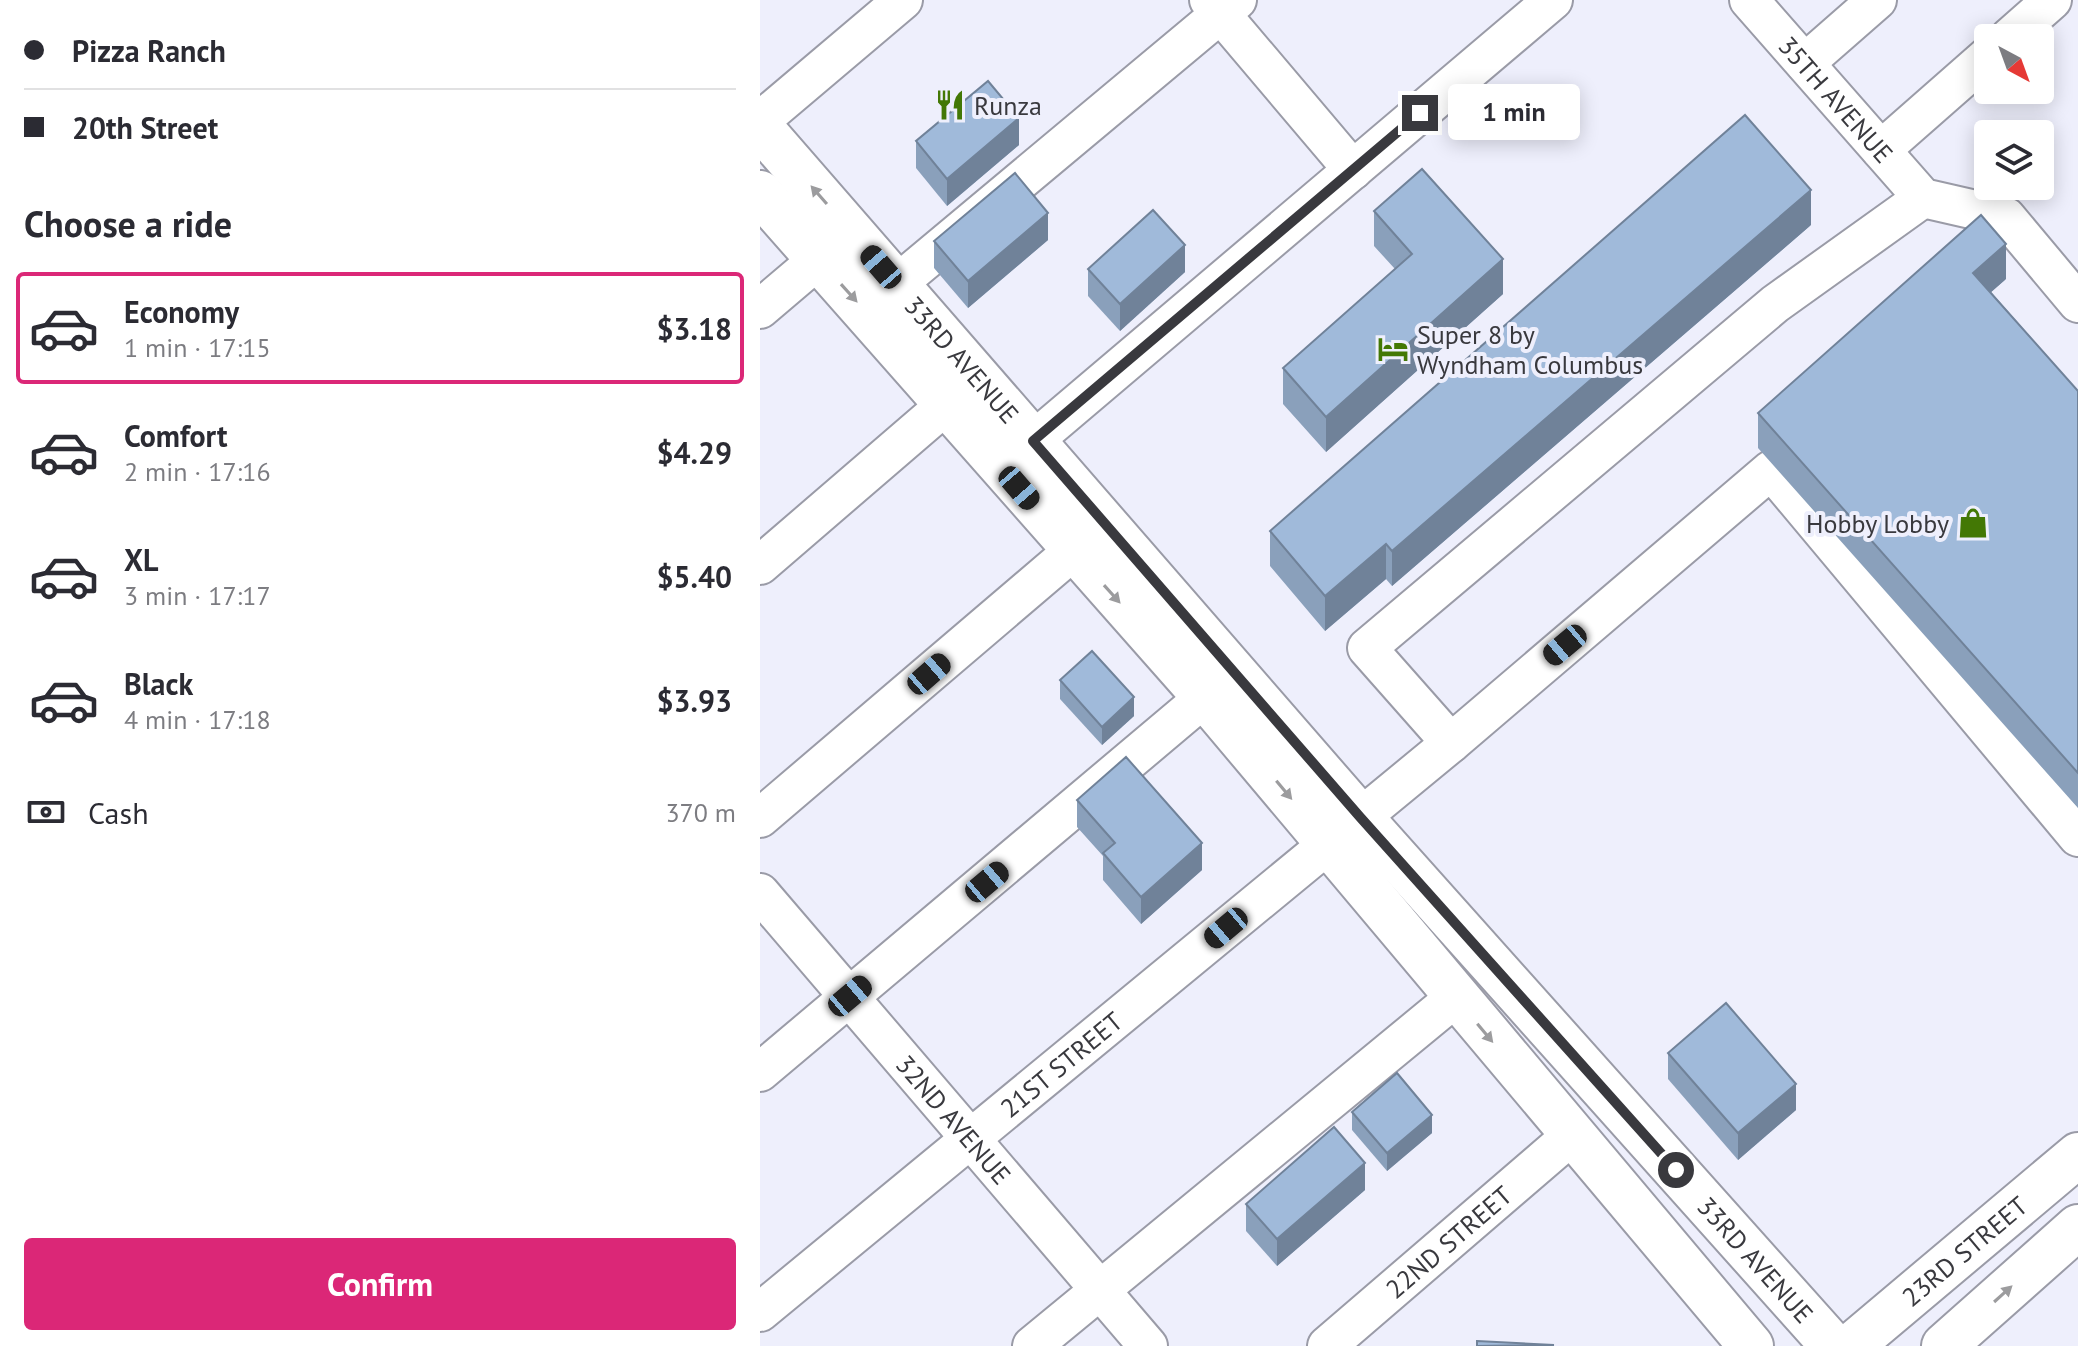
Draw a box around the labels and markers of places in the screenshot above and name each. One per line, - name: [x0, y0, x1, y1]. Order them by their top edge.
- restaurant icon: Runza: [933, 88, 967, 122]
- place label: Runza: [974, 89, 1042, 122]
- place label: Super 8 by Wyndham Columbus: [1417, 318, 1643, 381]
- hotel icon: Super 8 by Wyndham Columbus: [1376, 332, 1410, 366]
- shop icon: Hobby Lobby: [1956, 506, 1990, 540]
- place label: Hobby Lobby: [1806, 507, 1949, 540]

